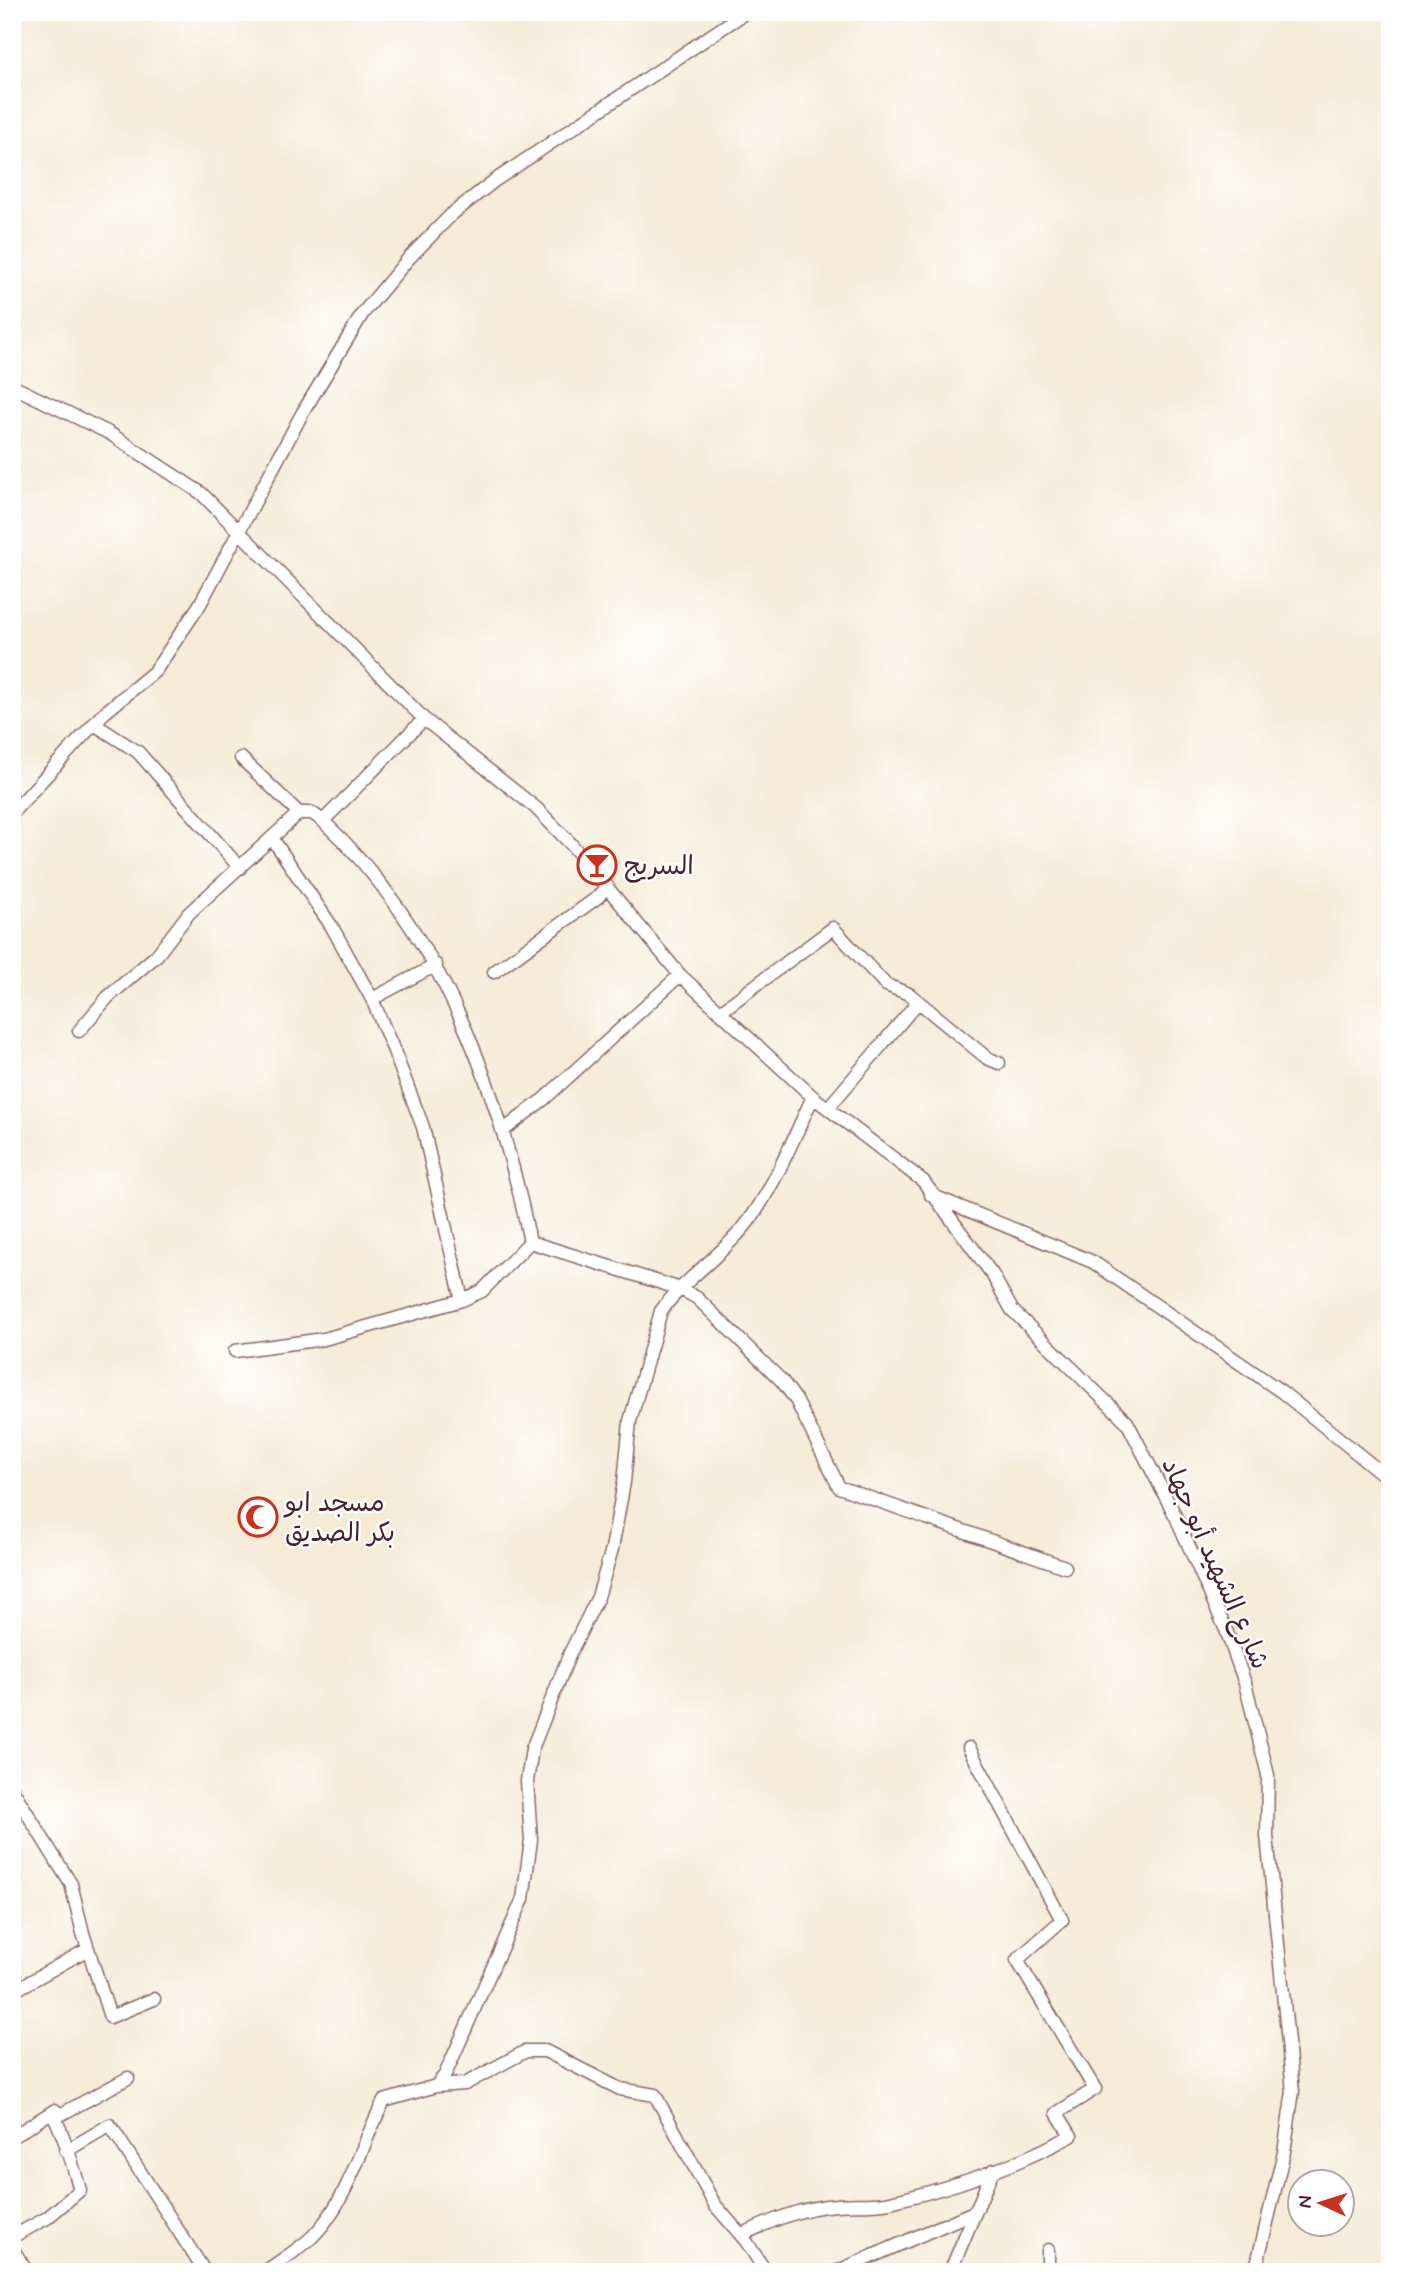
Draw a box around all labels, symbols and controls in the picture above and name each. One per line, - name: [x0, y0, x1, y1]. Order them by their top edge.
- bar icon: السريج: [576, 844, 618, 886]
- place label: السريج: [624, 850, 694, 884]
- street label: شارع الشهيد أبو جهاد: [1152, 1453, 1276, 1675]
- place label: مسجد ابو بكر الصديق: [283, 1487, 395, 1551]
- mosque icon: مسجد ابو بكر الصديق: [237, 1496, 279, 1538]
- north arrow: [1286, 2168, 1356, 2238]
- text: N: [1293, 2195, 1318, 2209]

